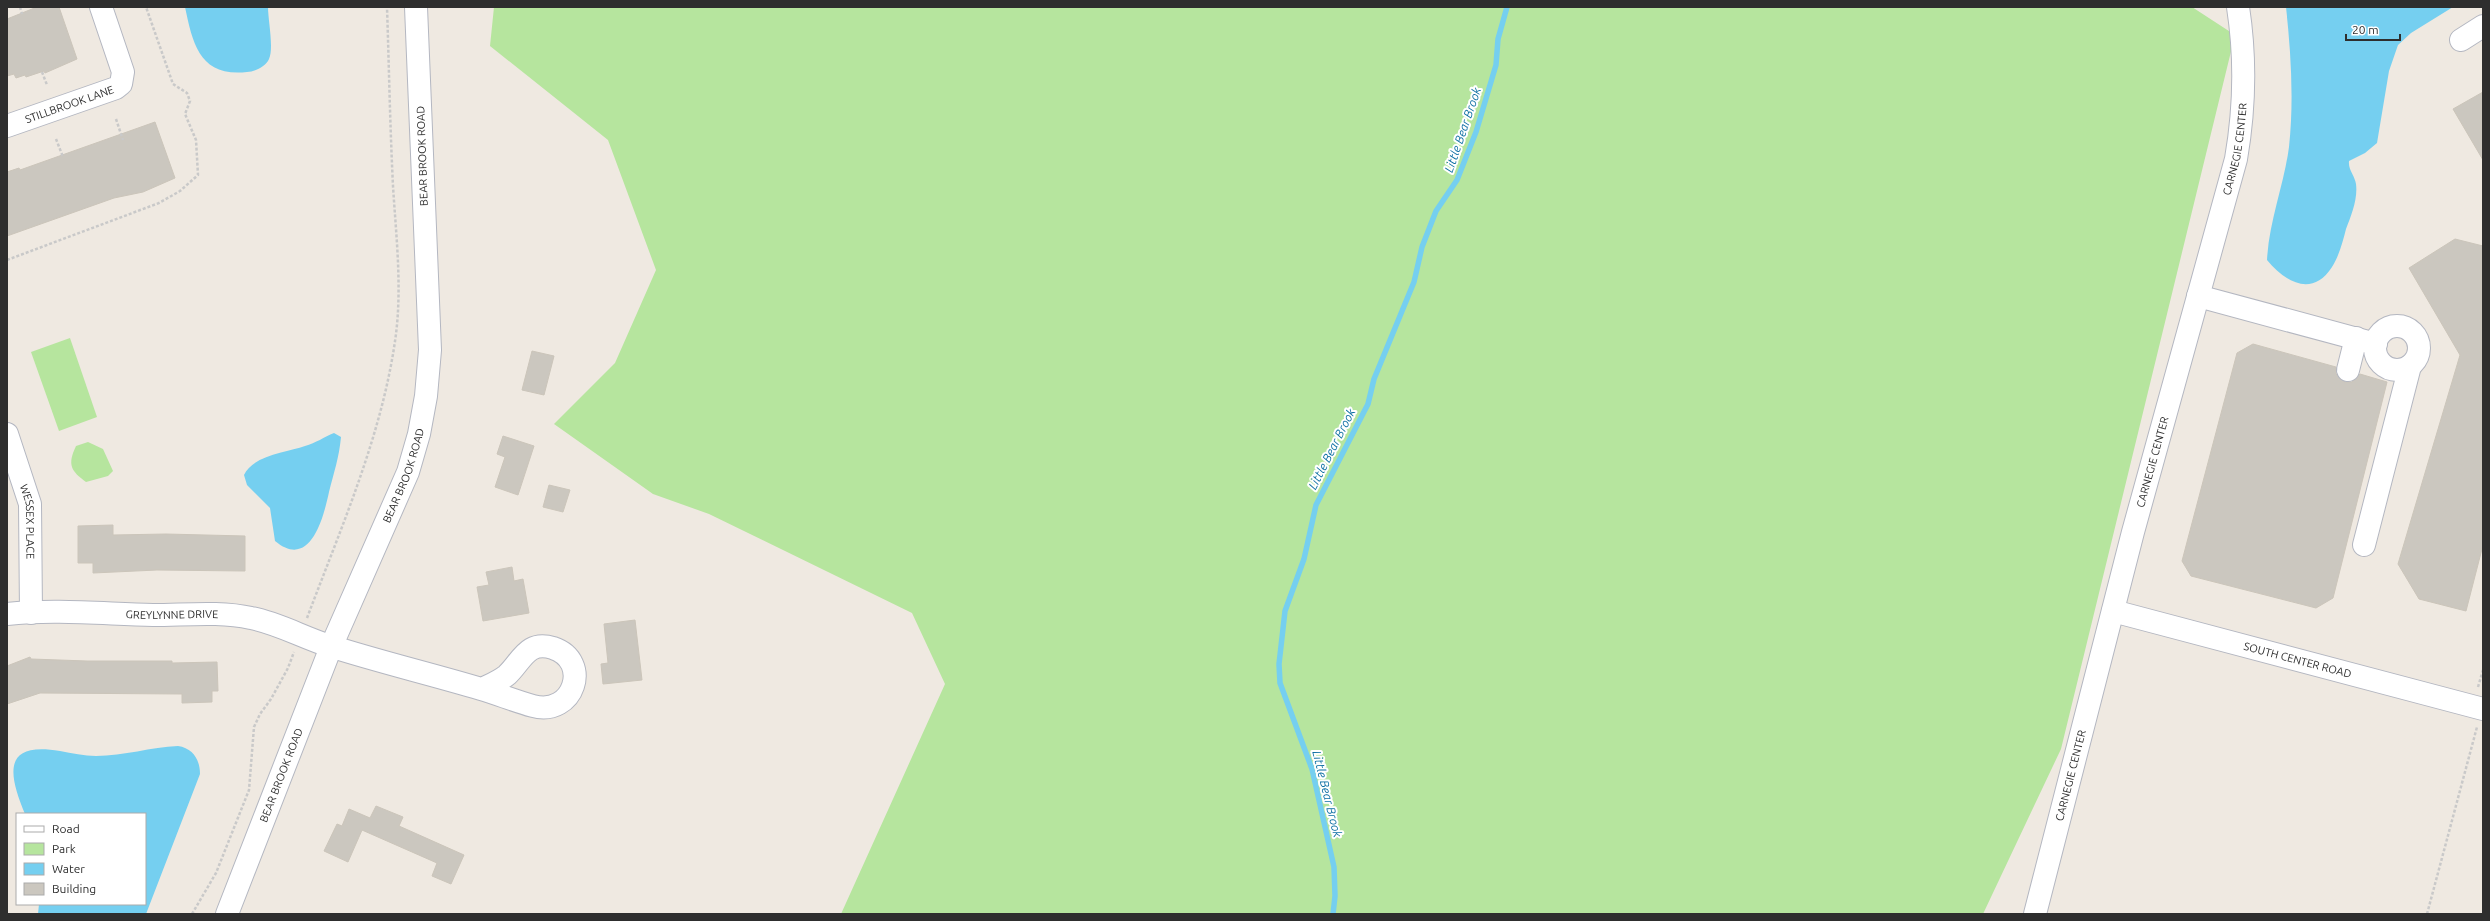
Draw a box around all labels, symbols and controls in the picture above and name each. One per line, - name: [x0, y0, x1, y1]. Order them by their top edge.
- scale bar: [2346, 16, 2400, 42]
- text: 20 m: [2352, 23, 2379, 36]
- street label: STILLBROOK LANE: [23, 83, 115, 125]
- water label: Little Bear Brook: [1442, 85, 1483, 174]
- street label: CARNEGIE CENTER: [2220, 102, 2249, 196]
- street label: BEAR BROOK ROAD: [414, 106, 430, 206]
- water label: Little Bear Brook: [1306, 405, 1358, 491]
- street label: CARNEGIE CENTER: [2134, 415, 2171, 509]
- street label: BEAR BROOK ROAD: [380, 427, 426, 525]
- street label: WESSEX PLACE: [18, 483, 37, 559]
- street label: GREYLYNNE DRIVE: [126, 608, 218, 621]
- street label: SOUTH CENTER ROAD: [2243, 640, 2353, 680]
- street label: BEAR BROOK ROAD: [257, 726, 305, 824]
- street label: CARNEGIE CENTER: [2053, 728, 2088, 822]
- water label: Little Bear Brook: [1310, 749, 1345, 839]
- legend: [16, 813, 146, 905]
- text: Road: [52, 822, 80, 835]
- text: Park: [52, 842, 76, 855]
- text: Water: [52, 862, 85, 875]
- text: Building: [52, 882, 96, 895]

